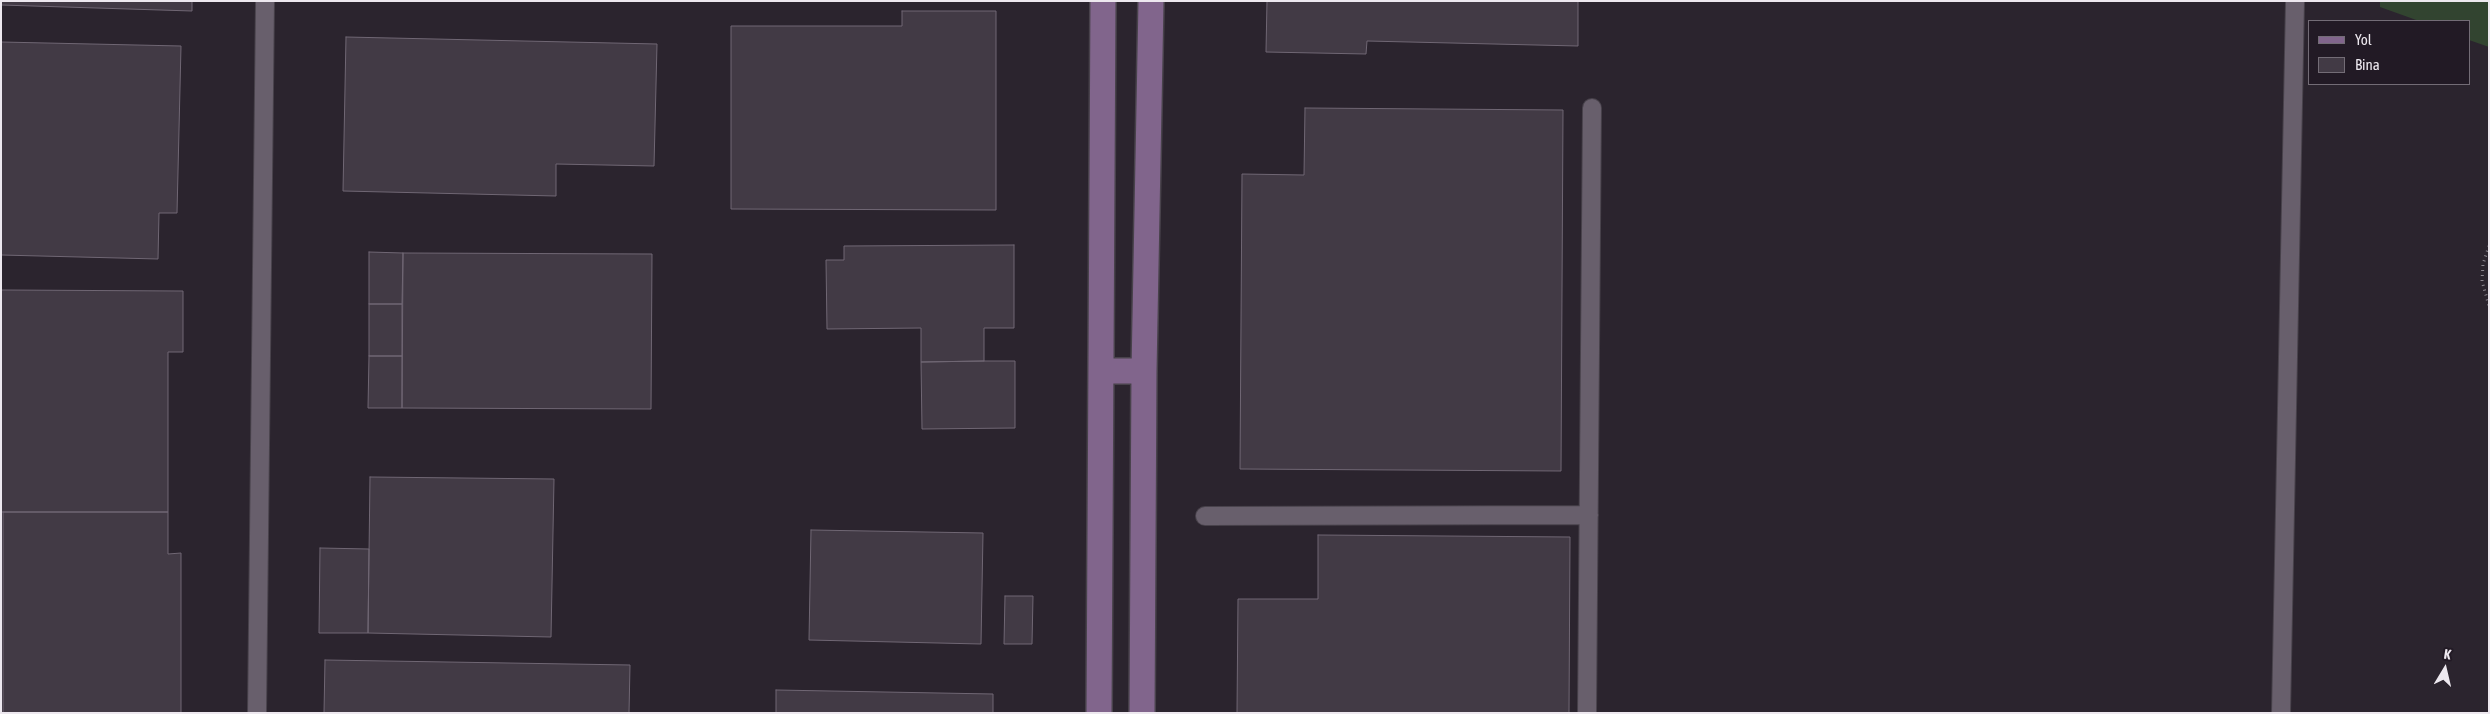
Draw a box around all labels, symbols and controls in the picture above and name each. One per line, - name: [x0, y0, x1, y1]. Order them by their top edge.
- legend: [2308, 20, 2470, 85]
- text: Yol: [2355, 31, 2372, 48]
- text: Bina: [2355, 56, 2380, 73]
- north arrow: [2420, 644, 2470, 694]
- text: K: [2443, 646, 2452, 663]

